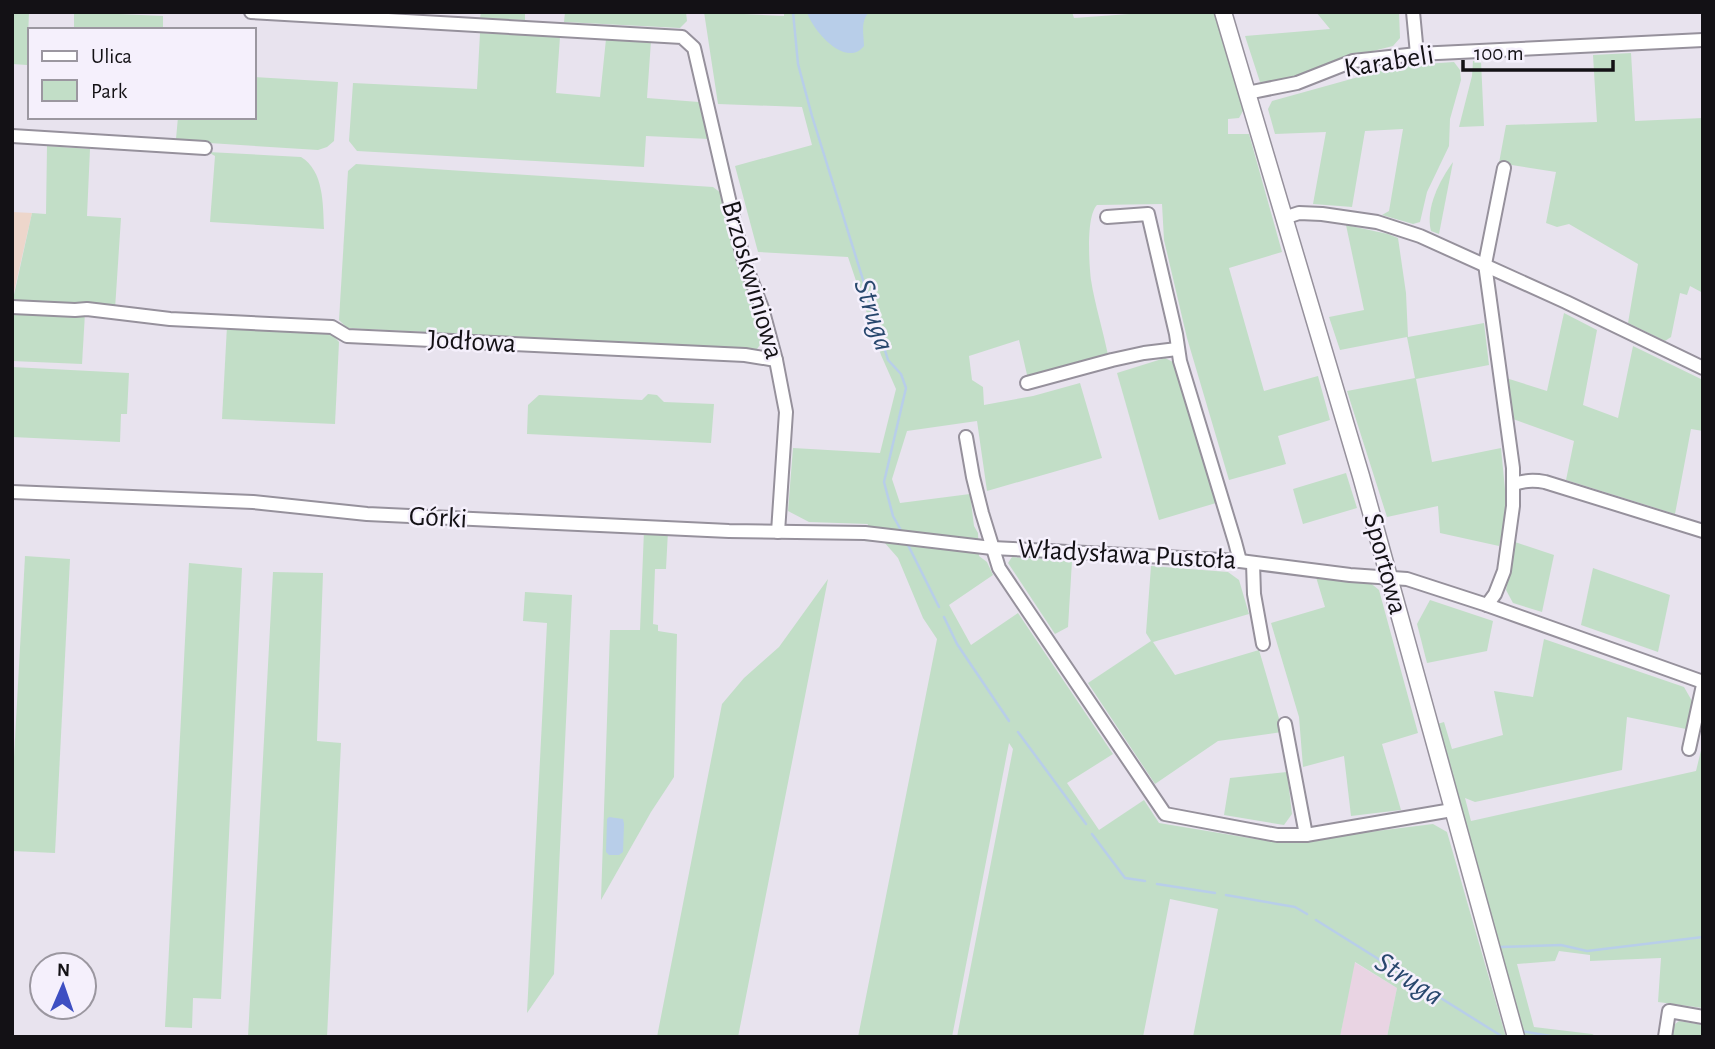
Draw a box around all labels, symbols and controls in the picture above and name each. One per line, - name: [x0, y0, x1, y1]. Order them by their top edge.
- legend: [28, 28, 256, 119]
- scale bar: [1463, 28, 1614, 72]
- street label: Karabeli: [1342, 41, 1436, 83]
- text: 100 m: [1474, 43, 1524, 64]
- text: Ulica: [91, 46, 132, 67]
- text: Park: [91, 81, 128, 102]
- street label: Brzoskwiniowa: [716, 198, 788, 362]
- water label: Struga: [848, 275, 900, 355]
- street label: Jodłowa: [427, 326, 517, 358]
- street label: Górki: [408, 502, 468, 534]
- street label: Sportowa: [1358, 511, 1412, 618]
- street label: Władysława Pustoła: [1017, 535, 1237, 575]
- water label: Struga: [1370, 947, 1448, 1011]
- north arrow: [28, 951, 98, 1021]
- text: N: [57, 961, 70, 980]

